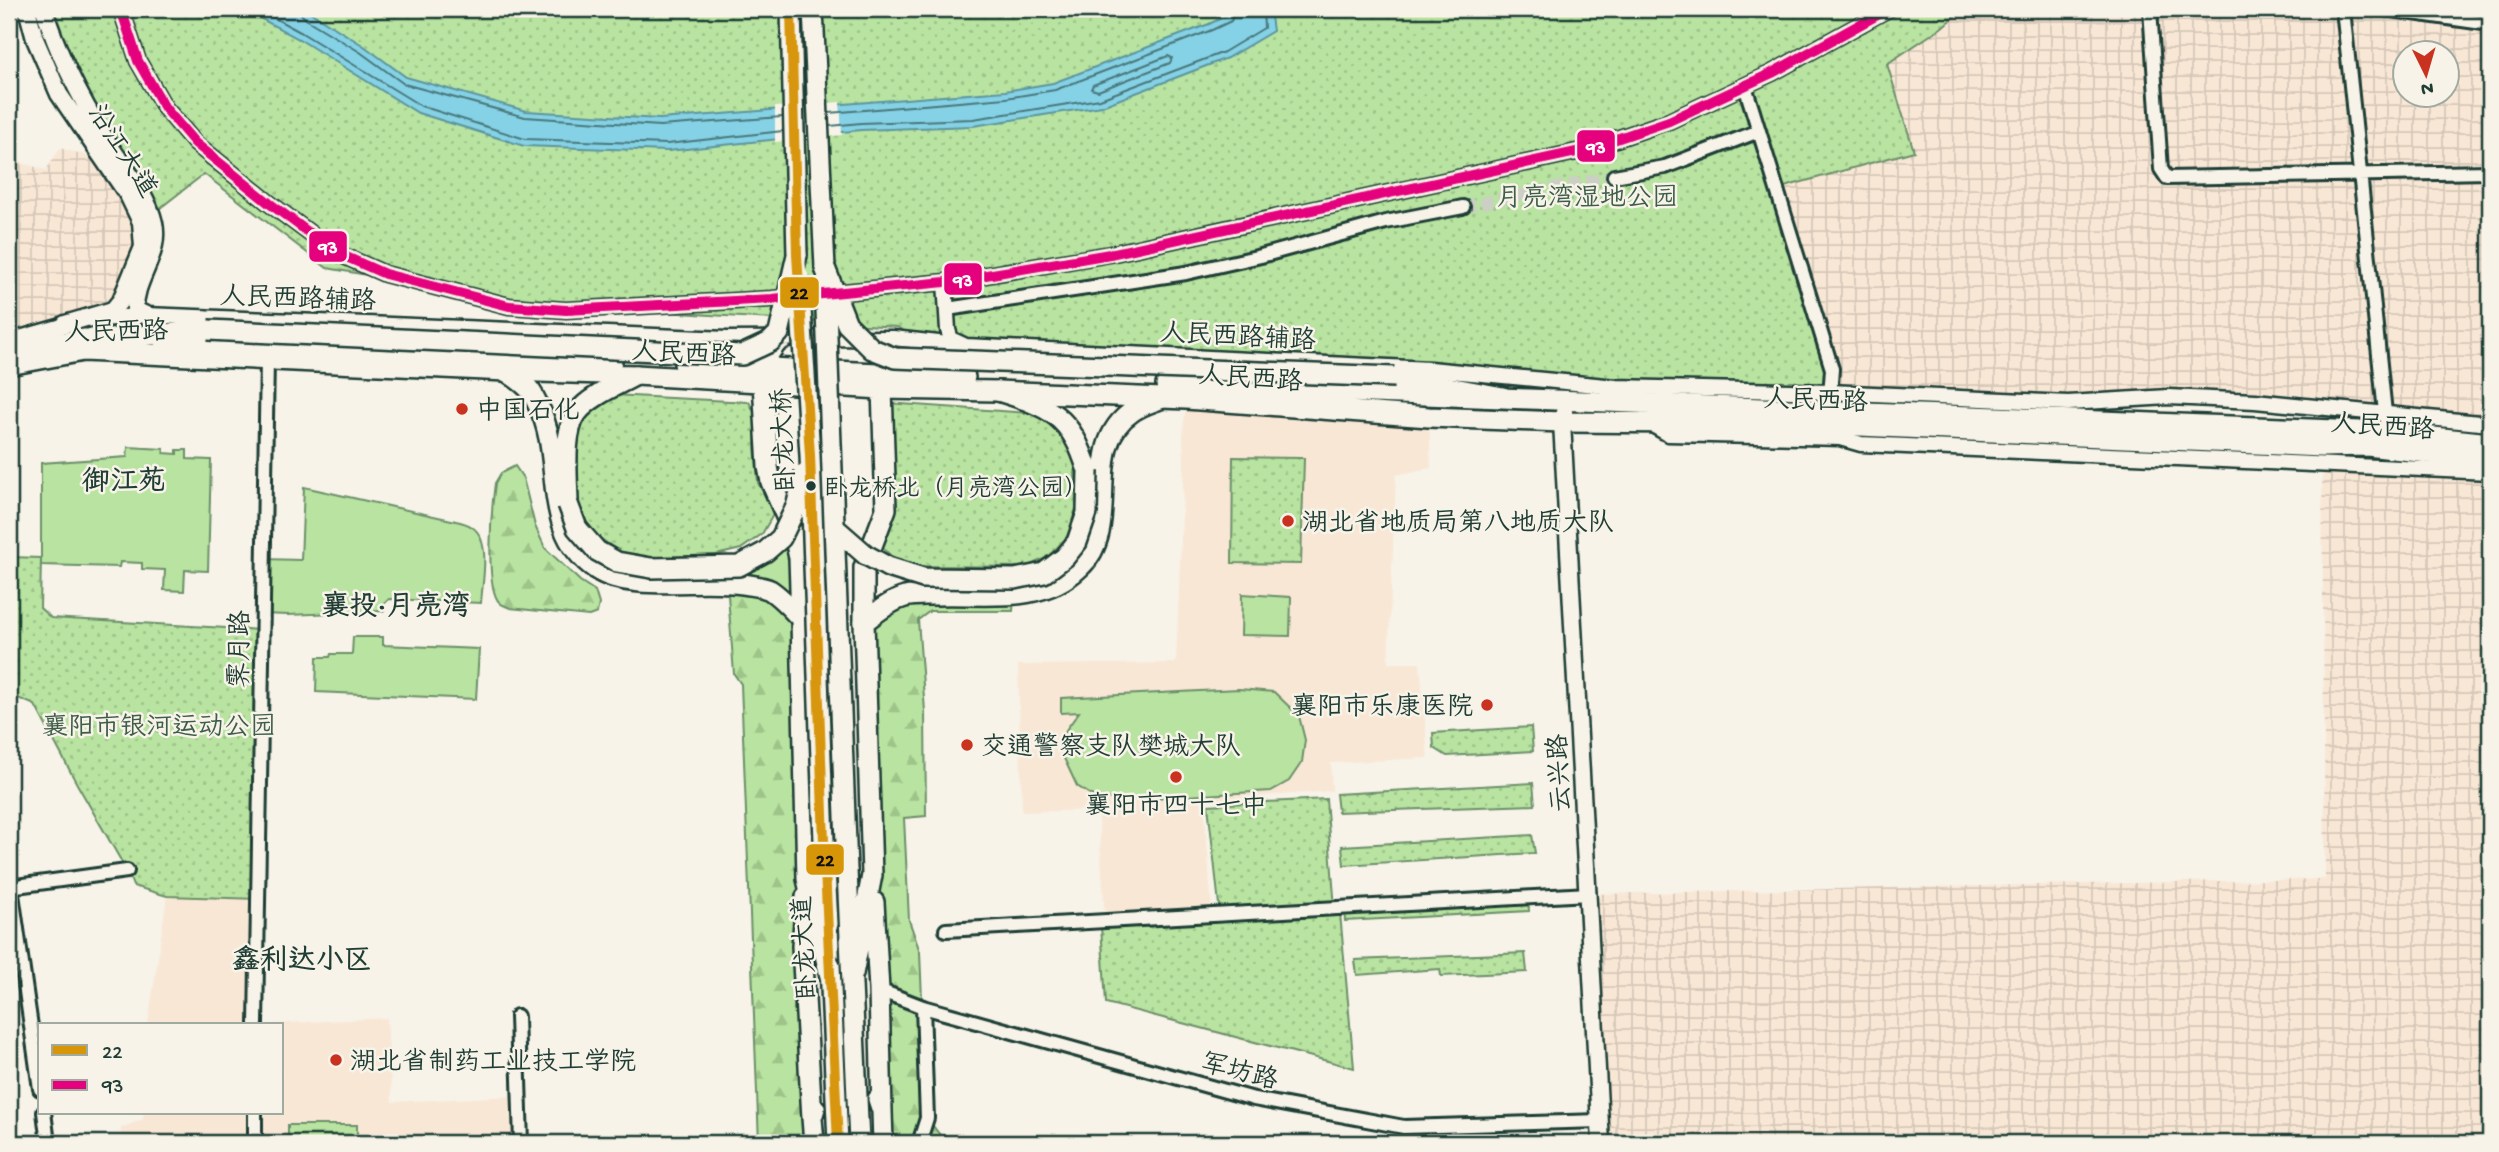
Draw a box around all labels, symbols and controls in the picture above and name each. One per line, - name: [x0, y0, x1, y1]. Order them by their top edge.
- north arrow: [2390, 38, 2460, 108]
- text: N: [2420, 75, 2434, 99]
- street label: 沿江大道: [79, 100, 162, 205]
- line badge: 93: [1576, 129, 1616, 163]
- text: 93: [1585, 138, 1606, 161]
- park label: 月亮湾湿地公园: [1496, 183, 1678, 216]
- line badge: 93: [308, 230, 348, 263]
- text: 93: [317, 238, 338, 261]
- line badge: 93: [943, 262, 983, 296]
- text: 93: [952, 271, 973, 294]
- line badge: 22: [779, 276, 820, 309]
- street label: 人民西路辅路: [219, 281, 376, 320]
- text: 22: [790, 284, 809, 307]
- street label: 人民西路: [64, 316, 168, 351]
- street label: 人民西路辅路: [1159, 318, 1317, 359]
- street label: 人民西路: [631, 336, 737, 375]
- street label: 人民西路: [1198, 360, 1304, 401]
- street label: 人民西路: [1763, 384, 1868, 421]
- street label: 卧龙大桥: [766, 387, 805, 493]
- place label: 中国石化: [476, 396, 580, 429]
- marker: 中国石化: [454, 401, 470, 417]
- street label: 人民西路: [2330, 408, 2436, 449]
- district label: 御江苑: [82, 465, 166, 500]
- place label: 卧龙桥北（月亮湾公园）: [824, 475, 1088, 505]
- marker: 卧龙桥北（月亮湾公园）: [804, 479, 818, 493]
- place label: 湖北省地质局第八地质大队: [1302, 508, 1614, 541]
- marker: 湖北省地质局第八地质大队: [1280, 513, 1296, 529]
- district label: 襄投·月亮湾: [322, 590, 470, 625]
- street label: 霁月路: [224, 610, 259, 688]
- place label: 襄阳市乐康医院: [1291, 692, 1473, 725]
- marker: 襄阳市乐康医院: [1479, 697, 1495, 713]
- park label: 襄阳市银河运动公园: [42, 712, 276, 745]
- place label: 交通警察支队樊城大队: [981, 732, 1241, 765]
- street label: 云兴路: [1543, 733, 1580, 813]
- marker: 交通警察支队樊城大队: [959, 737, 975, 753]
- marker: 襄阳市四十七中: [1168, 769, 1184, 785]
- place label: 襄阳市四十七中: [1085, 791, 1267, 824]
- line badge: 22: [805, 843, 845, 876]
- text: 22: [816, 851, 835, 874]
- street label: 卧龙大道: [787, 895, 826, 1001]
- district label: 鑫利达小区: [232, 944, 372, 979]
- legend: [38, 1023, 284, 1114]
- text: 22: [102, 1042, 123, 1067]
- place label: 湖北省制药工业技工学院: [350, 1047, 636, 1080]
- street label: 军坊路: [1197, 1048, 1281, 1099]
- marker: 湖北省制药工业技工学院: [328, 1052, 344, 1068]
- text: 93: [101, 1076, 123, 1101]

